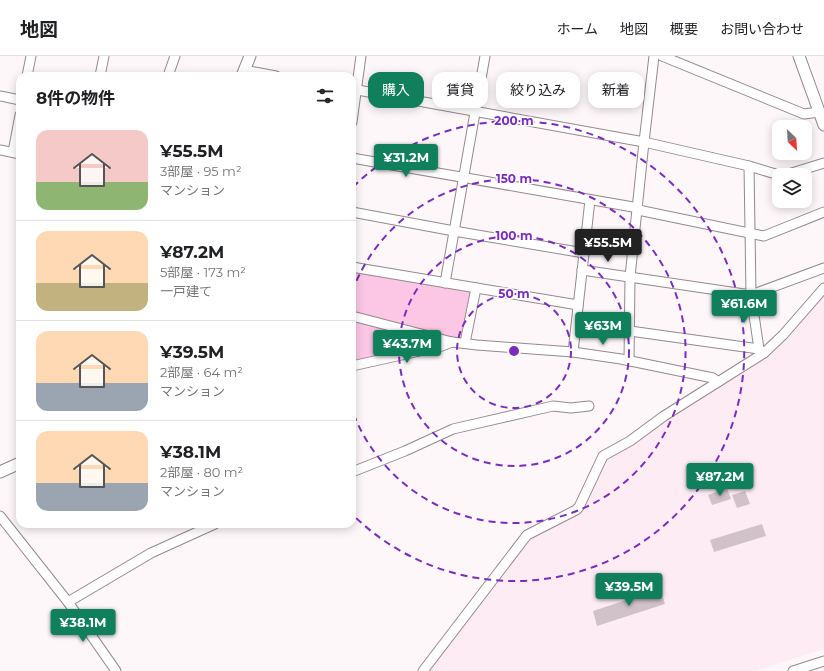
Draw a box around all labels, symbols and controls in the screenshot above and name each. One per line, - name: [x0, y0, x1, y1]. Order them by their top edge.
- text: 地図: [20, 18, 58, 41]
- text: ホーム: [556, 20, 598, 38]
- text: 地図: [620, 20, 648, 38]
- text: 概要: [670, 20, 698, 38]
- text: お問い合わせ: [720, 20, 804, 38]
- chip: 購入: [368, 72, 424, 108]
- chip: 賃貸: [432, 72, 488, 108]
- chip: 絞り込み: [496, 72, 580, 108]
- chip: 新着: [588, 72, 644, 108]
- icon: filters: [314, 85, 336, 107]
- text: 8件の物件: [36, 88, 115, 108]
- text: 200 m: [494, 113, 534, 128]
- north arrow: [772, 120, 812, 160]
- map controls: [772, 120, 812, 208]
- text: ¥55.5M: [160, 141, 223, 161]
- pin: ¥31.2M: [373, 144, 439, 178]
- icon: home: [68, 146, 116, 194]
- text: ¥31.2M: [383, 149, 429, 165]
- text: 3部屋 · 95 m²: [160, 163, 241, 179]
- button: layers: [772, 168, 812, 208]
- text: 150 m: [496, 171, 532, 186]
- text: マンション: [160, 182, 225, 198]
- text: 100 m: [496, 228, 532, 243]
- pin: ¥55.5M: [575, 229, 641, 263]
- text: ¥55.5M: [584, 234, 632, 250]
- text: ¥87.2M: [160, 242, 224, 262]
- icon: home: [68, 247, 116, 295]
- text: 5部屋 · 173 m²: [160, 264, 246, 280]
- text: 一戸建て: [160, 283, 212, 299]
- text: 50 m: [498, 286, 530, 301]
- pin: ¥61.6M: [711, 290, 777, 324]
- text: ¥61.6M: [721, 295, 767, 311]
- pin: ¥63M: [579, 312, 627, 346]
- text: ¥63M: [584, 317, 622, 333]
- pin: ¥43.7M: [374, 330, 440, 364]
- text: ¥43.7M: [382, 335, 432, 351]
- text: ¥39.5M: [160, 342, 224, 362]
- centre of rings: [507, 344, 521, 358]
- icon: home: [68, 347, 116, 395]
- text: 2部屋 · 64 m²: [160, 364, 243, 380]
- text: マンション: [160, 383, 225, 399]
- text: ¥38.1M: [160, 442, 221, 462]
- icon: home: [68, 447, 116, 495]
- pin: ¥87.2M: [687, 463, 753, 497]
- text: 2部屋 · 80 m²: [160, 464, 243, 480]
- text: ¥87.2M: [695, 468, 745, 484]
- text: マンション: [160, 483, 225, 499]
- pin: ¥39.5M: [596, 573, 662, 607]
- text: ¥39.5M: [604, 578, 654, 594]
- pin: ¥38.1M: [50, 609, 116, 643]
- text: ¥38.1M: [60, 614, 106, 630]

